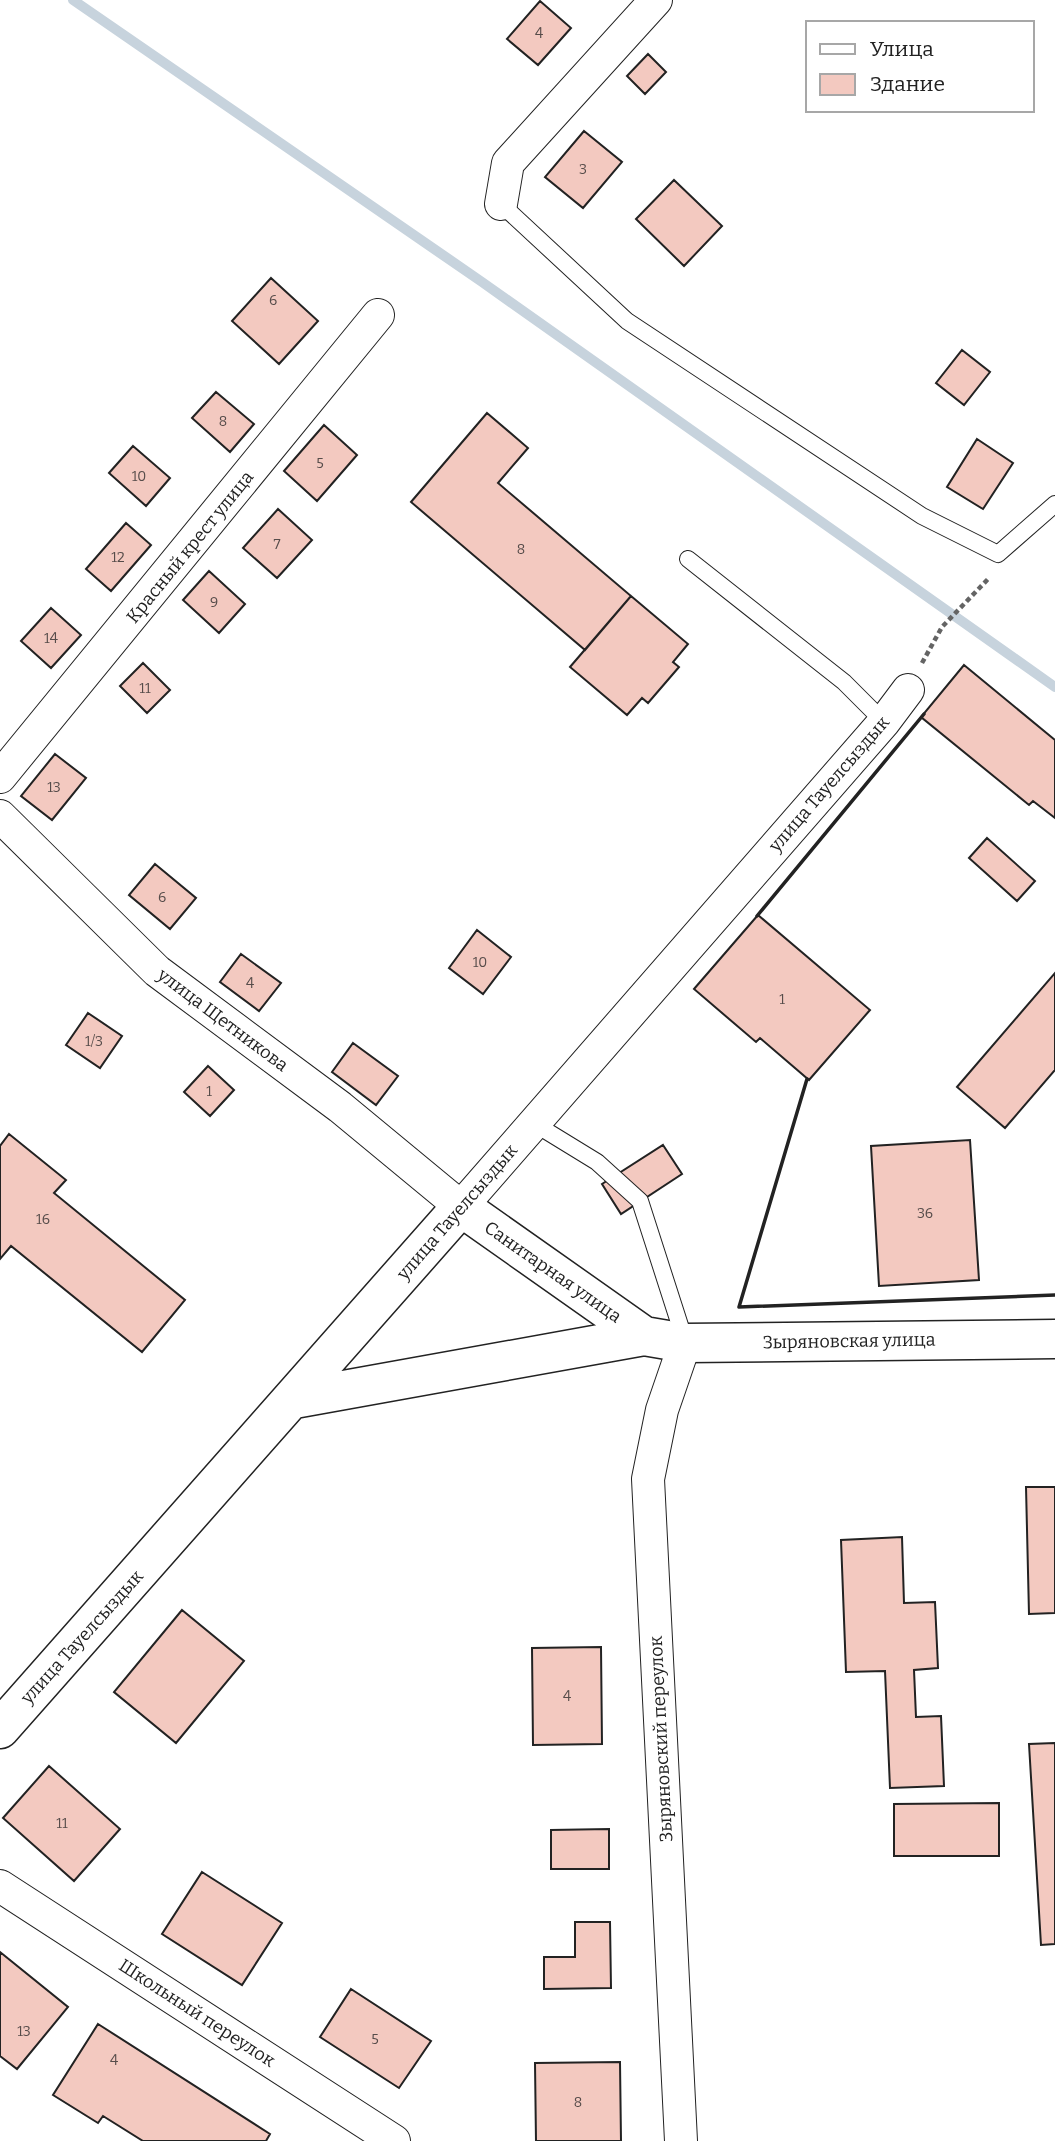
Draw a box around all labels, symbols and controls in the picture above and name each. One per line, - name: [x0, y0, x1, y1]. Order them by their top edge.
- legend: [806, 21, 1034, 112]
- house number: 4: [535, 25, 543, 42]
- text: Улица: [870, 36, 934, 62]
- text: Здание: [870, 71, 945, 97]
- house number: 3: [579, 161, 587, 178]
- house number: 6: [269, 292, 277, 309]
- house number: 8: [219, 413, 227, 430]
- house number: 5: [316, 455, 324, 472]
- street label: Красный крест улица: [122, 466, 258, 628]
- house number: 10: [132, 468, 146, 485]
- house number: 7: [273, 536, 281, 553]
- house number: 8: [517, 541, 525, 558]
- house number: 12: [111, 549, 125, 566]
- house number: 9: [210, 594, 218, 611]
- house number: 14: [44, 630, 58, 647]
- house number: 11: [139, 680, 151, 697]
- street label: улица Тауелсыздык: [763, 711, 894, 857]
- house number: 13: [47, 779, 61, 796]
- house number: 6: [158, 889, 166, 906]
- house number: 10: [473, 954, 487, 971]
- street label: улица Щетникова: [153, 963, 293, 1076]
- house number: 4: [246, 975, 254, 992]
- house number: 1: [779, 991, 785, 1008]
- house number: 1/3: [85, 1033, 103, 1050]
- house number: 1: [206, 1083, 212, 1100]
- street label: улица Тауелсыздык: [391, 1139, 522, 1285]
- house number: 36: [917, 1205, 933, 1222]
- house number: 16: [36, 1211, 50, 1228]
- street label: Санитарная улица: [480, 1216, 626, 1328]
- street label: Зыряновская улица: [762, 1328, 936, 1354]
- street label: улица Тауелсыздык: [15, 1565, 148, 1709]
- street label: Зыряновский переулок: [645, 1635, 677, 1843]
- house number: 4: [563, 1688, 571, 1705]
- house number: 11: [56, 1815, 68, 1832]
- street label: Школьный переулок: [115, 1954, 280, 2072]
- house number: 13: [17, 2023, 31, 2040]
- house number: 5: [371, 2031, 379, 2048]
- house number: 4: [110, 2052, 118, 2069]
- house number: 8: [574, 2094, 582, 2111]

